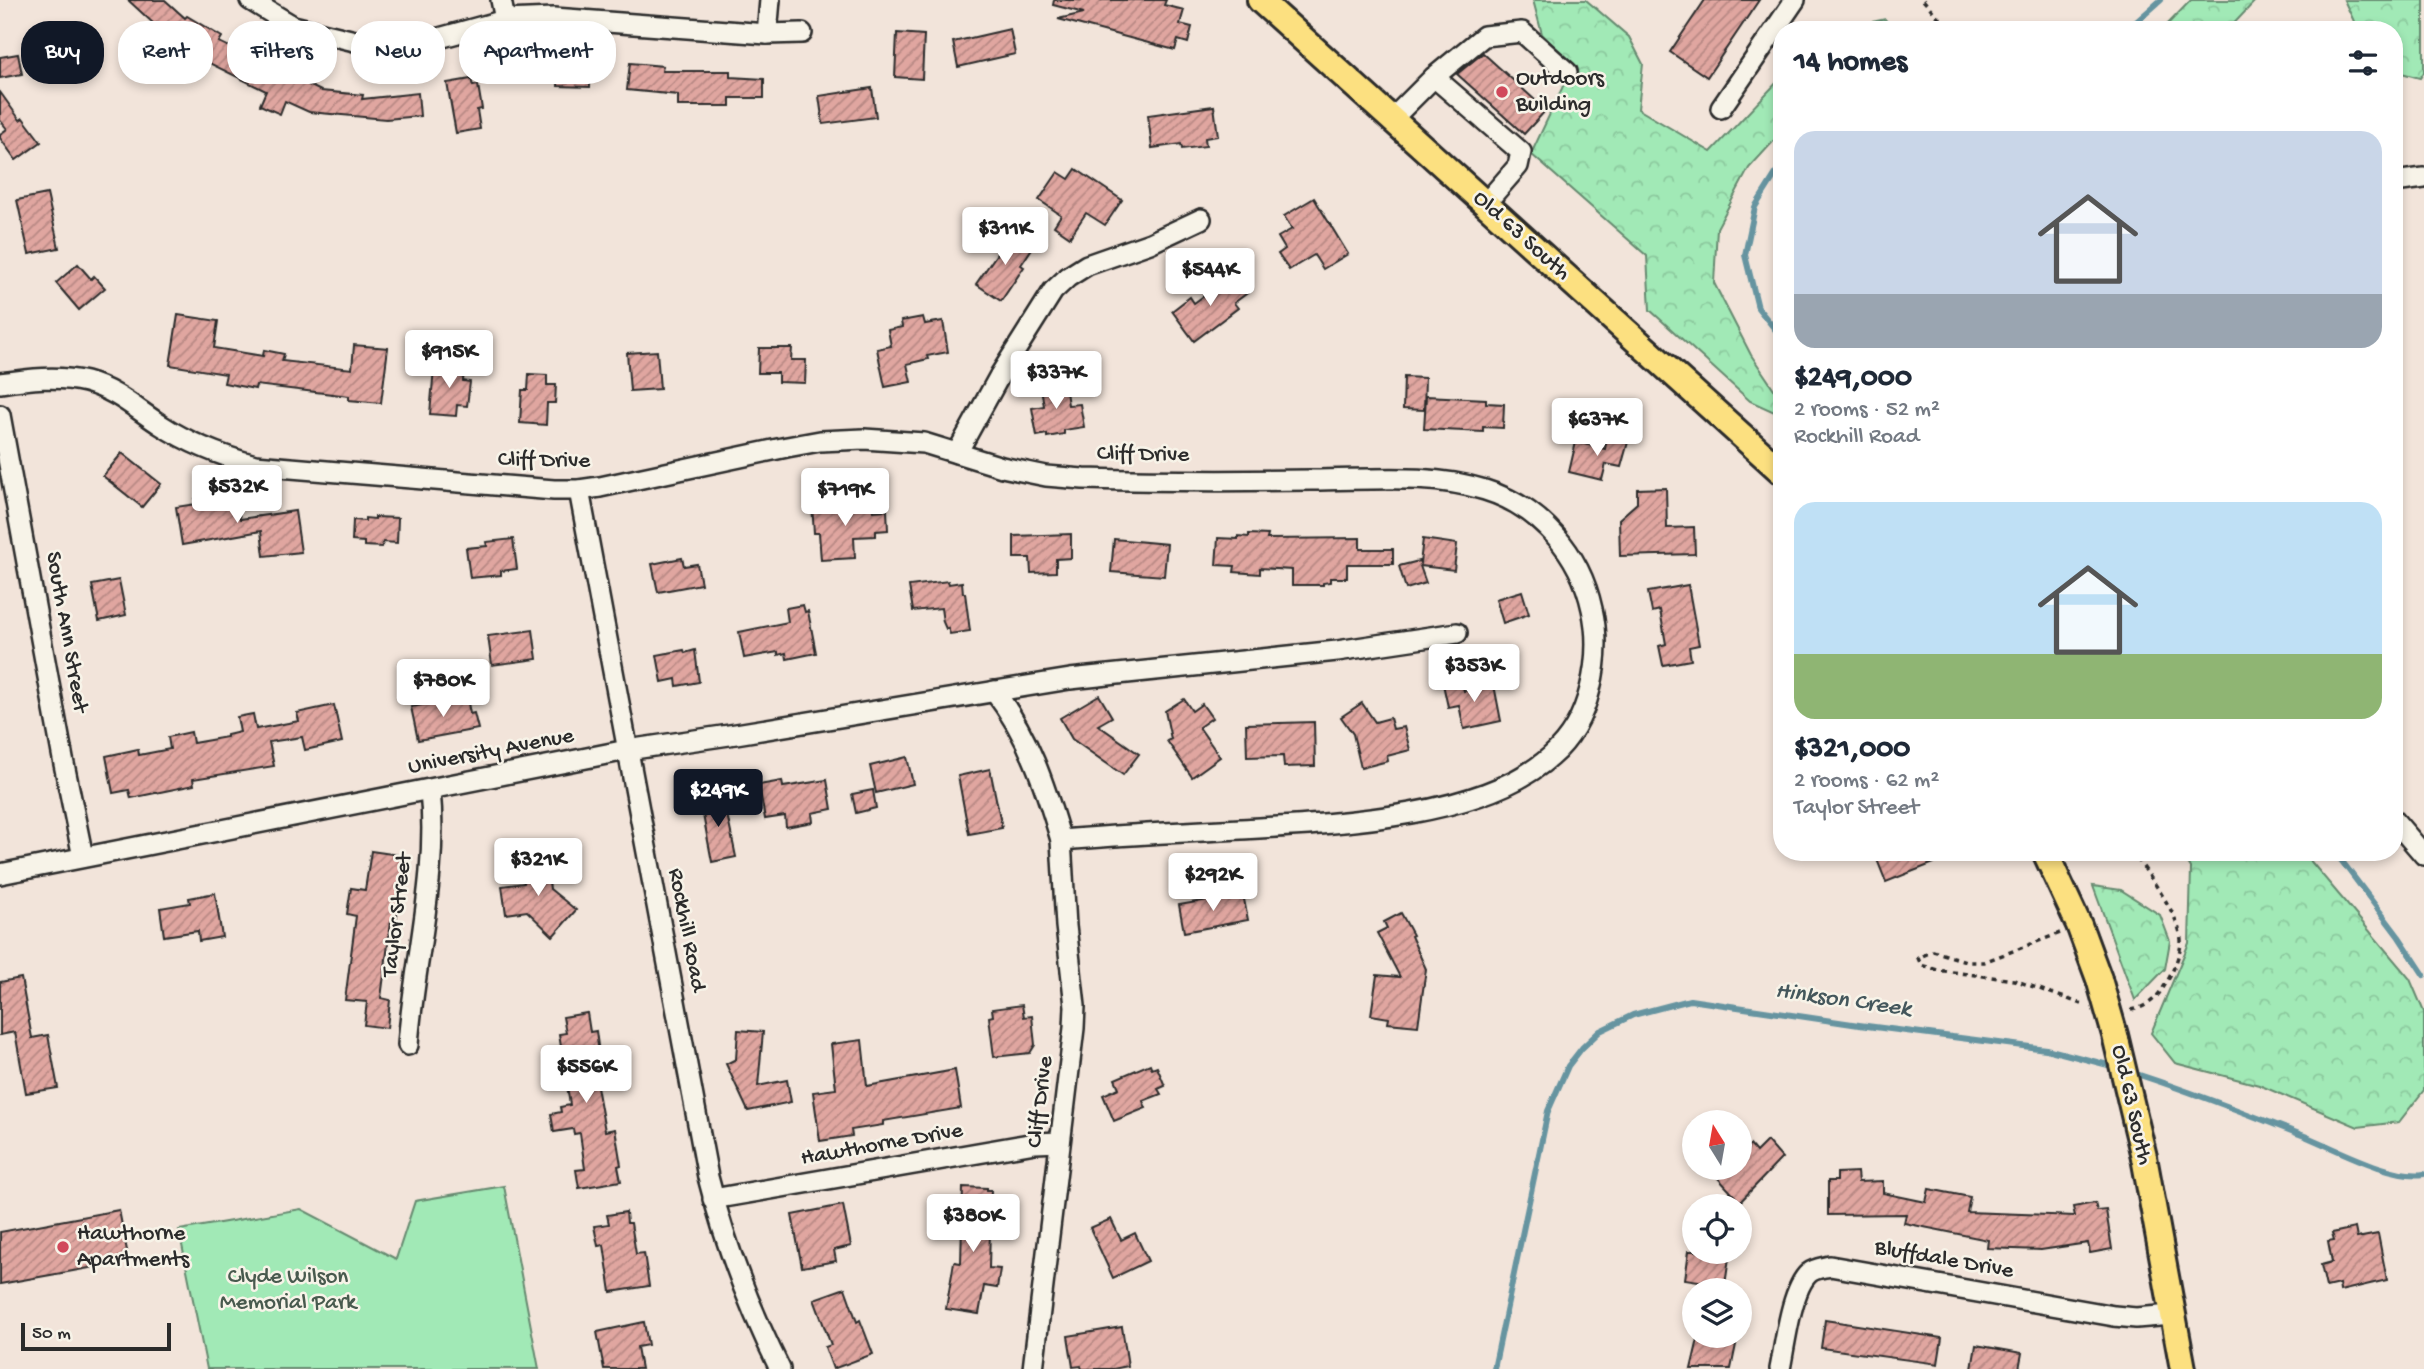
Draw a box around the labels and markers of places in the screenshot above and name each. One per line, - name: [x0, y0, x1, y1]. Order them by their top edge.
- place label: Outdoors Building: [1515, 66, 1605, 119]
- marker: Outdoors Building: [1494, 84, 1510, 100]
- pin: $311K: [956, 208, 1054, 267]
- pin: $544K: [1161, 248, 1259, 308]
- pin: $915K: [400, 330, 498, 390]
- pin: $337K: [1007, 352, 1105, 411]
- pin: $637K: [1548, 398, 1646, 458]
- pin: $532K: [188, 466, 286, 525]
- pin: $719K: [796, 468, 894, 528]
- pin: $353K: [1425, 644, 1523, 704]
- pin: $780K: [394, 660, 492, 719]
- pin: $249K: [669, 770, 767, 829]
- pin: $321K: [489, 838, 587, 898]
- pin: $292K: [1164, 853, 1262, 913]
- pin: $556K: [537, 1046, 635, 1105]
- pin: $380K: [924, 1194, 1022, 1254]
- place label: Hawthorne Apartments: [77, 1221, 190, 1274]
- marker: Hawthorne Apartments: [55, 1239, 71, 1255]

